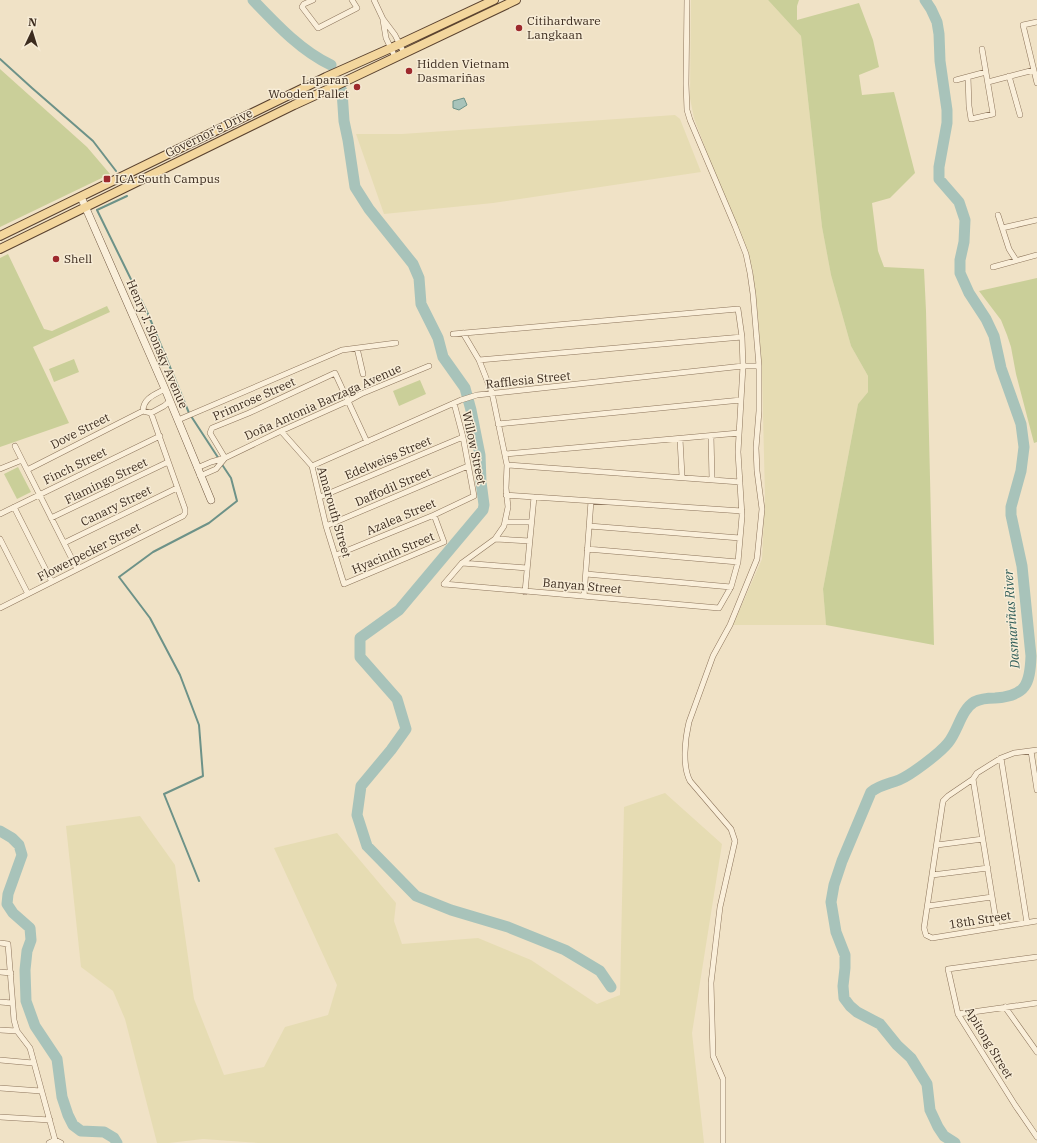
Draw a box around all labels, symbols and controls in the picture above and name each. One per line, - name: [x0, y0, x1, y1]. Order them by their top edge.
- north arrow: [12, 12, 52, 52]
- place label: Citihardware Langkaan: [527, 13, 601, 42]
- text: N: [28, 15, 38, 29]
- marker: Citihardware Langkaan: [514, 23, 524, 33]
- place label: Hidden Vietnam Dasmariñas: [417, 56, 510, 85]
- marker: Hidden Vietnam Dasmariñas: [404, 66, 414, 76]
- place label: Laparan Wooden Pallet: [268, 72, 349, 101]
- marker: Laparan Wooden Pallet: [352, 82, 362, 92]
- street label: Governor's Drive: [163, 105, 255, 160]
- place label: ICA South Campus: [115, 171, 220, 186]
- marker: ICA South Campus: [102, 174, 112, 184]
- place label: Shell: [64, 251, 93, 266]
- marker: Shell: [51, 254, 61, 264]
- street label: Henry J. Slonsky Avenue: [123, 277, 191, 411]
- street label: Doña Antonia Barzaga Avenue: [242, 360, 404, 443]
- street label: Rafflesia Street: [485, 368, 571, 391]
- street label: Primrose Street: [210, 374, 297, 423]
- street label: Dove Street: [48, 409, 112, 452]
- street label: Willow Street: [459, 410, 490, 486]
- street label: Edelweiss Street: [342, 433, 433, 483]
- street label: Finch Street: [41, 444, 109, 487]
- street label: Flamingo Street: [62, 454, 150, 507]
- street label: Daffodil Street: [353, 464, 433, 509]
- street label: Amarouth Street: [314, 465, 355, 559]
- street label: Canary Street: [78, 482, 154, 529]
- street label: Azalea Street: [364, 495, 438, 538]
- street label: Flowerpecker Street: [35, 519, 143, 584]
- street label: Hyacinth Street: [349, 528, 436, 577]
- water label: Dasmariñas River: [1000, 568, 1024, 670]
- street label: Banyan Street: [542, 575, 622, 596]
- street label: 18th Street: [948, 907, 1012, 932]
- street label: Apitong Street: [962, 1004, 1017, 1081]

